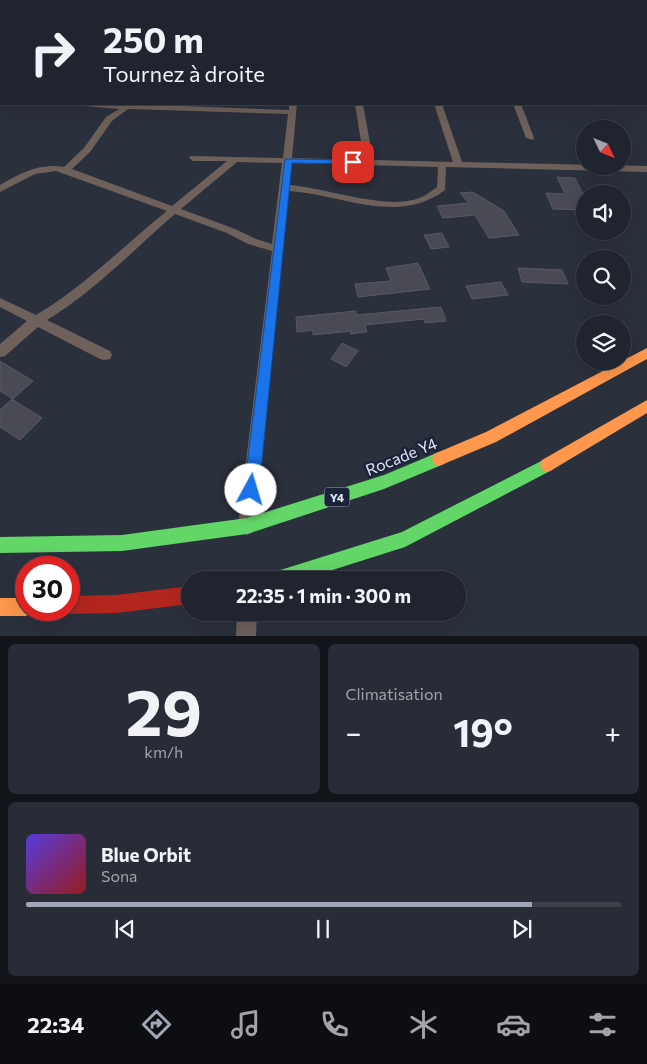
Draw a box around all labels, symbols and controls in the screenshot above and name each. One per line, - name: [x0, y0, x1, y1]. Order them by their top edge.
- text: 250 m: [103, 17, 204, 60]
- icon: right: [20, 20, 85, 85]
- text: Tournez à droite: [103, 60, 265, 87]
- north arrow: [576, 120, 631, 175]
- map controls: [576, 120, 631, 370]
- pin: [332, 141, 374, 183]
- icon: arrive: [339, 148, 367, 176]
- button: sound: [576, 185, 631, 240]
- button: search: [576, 250, 631, 305]
- button: layers: [576, 315, 631, 370]
- street label: Rocade Y4: [363, 433, 440, 479]
- position arrow: [224, 463, 276, 515]
- road number: Y4: [324, 488, 350, 507]
- speed limit sign: 30: [15, 556, 80, 621]
- text: 22:35 · 1 min · 300 m: [236, 584, 411, 607]
- text: 29: [125, 670, 202, 749]
- text: Climatisation: [346, 684, 443, 703]
- text: 19°: [453, 708, 513, 755]
- text: −: [346, 715, 361, 749]
- text: +: [605, 715, 621, 749]
- text: km/h: [144, 742, 183, 761]
- text: Blue Orbit: [101, 843, 191, 866]
- text: Sona: [101, 866, 137, 885]
- icon: previous: [111, 915, 139, 943]
- icon: pause: [309, 915, 337, 943]
- icon: next: [508, 915, 536, 943]
- icon: directions: [139, 1007, 174, 1042]
- icon: music: [228, 1007, 263, 1042]
- icon: phone: [317, 1007, 352, 1042]
- icon: climate: [406, 1007, 441, 1042]
- icon: car: [496, 1007, 531, 1042]
- icon: filters: [585, 1007, 620, 1042]
- text: 22:34: [27, 1011, 84, 1038]

